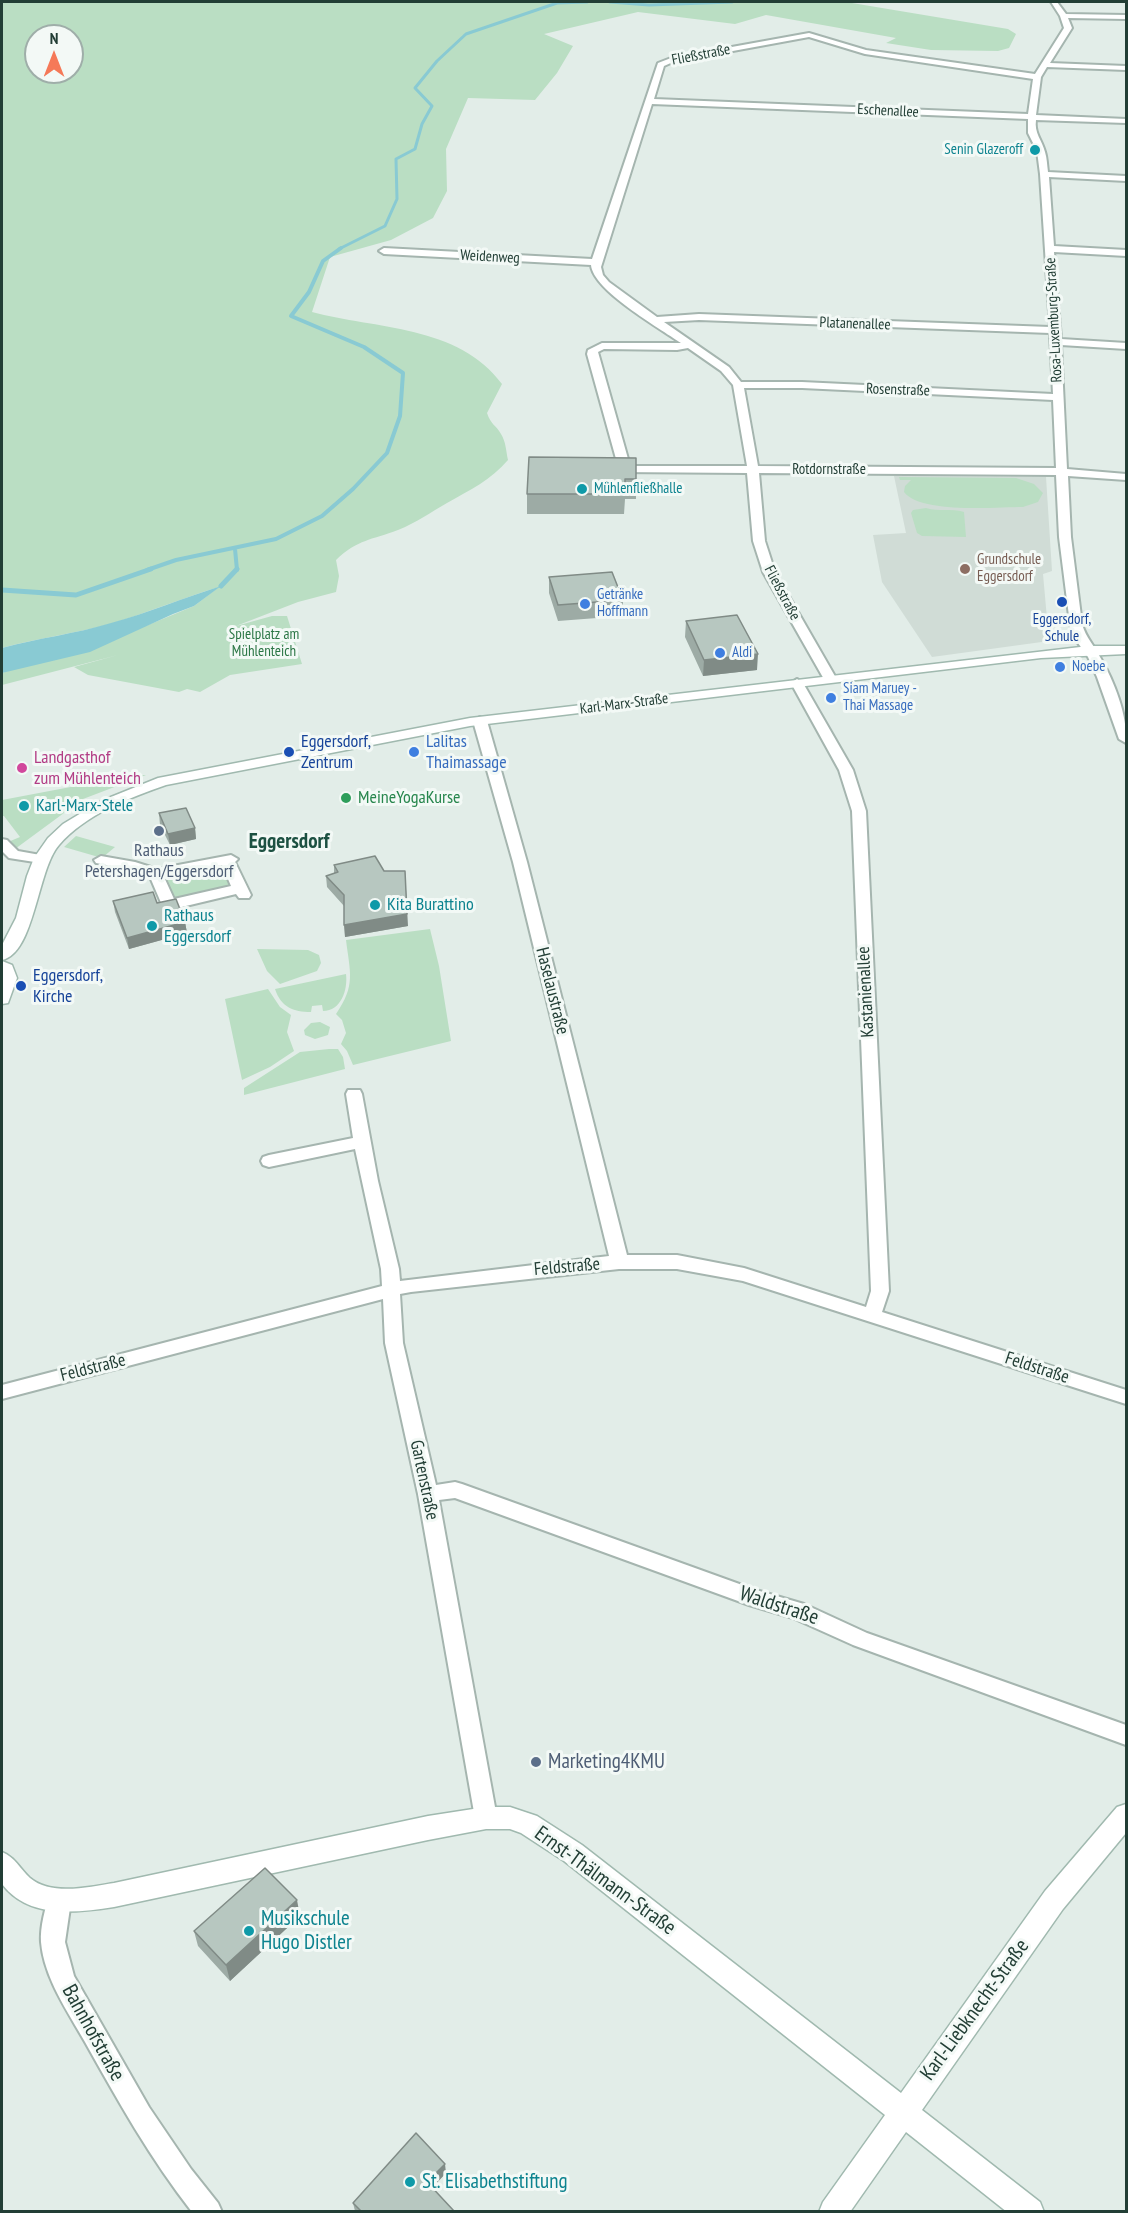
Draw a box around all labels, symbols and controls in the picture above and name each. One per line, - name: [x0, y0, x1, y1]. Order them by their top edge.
- north arrow: [24, 24, 84, 84]
- text: N: [50, 28, 58, 48]
- street label: Fließstraße: [670, 41, 732, 69]
- street label: Eschenallee: [857, 100, 919, 122]
- place label: Senin Glazeroff: [944, 141, 1023, 159]
- marker: Senin Glazeroff: [1028, 143, 1042, 157]
- street label: Weidenweg: [460, 246, 520, 268]
- street label: Rosa-Luxemburg-Straße: [1042, 257, 1066, 383]
- street label: Platanenallee: [819, 314, 891, 334]
- street label: Rosenstraße: [866, 380, 930, 400]
- street label: Rotdornstraße: [792, 461, 866, 479]
- place label: Mühlenfließhalle: [594, 480, 683, 498]
- marker: Mühlenfließhalle: [575, 482, 589, 496]
- place label: Grundschule Eggersdorf: [977, 551, 1041, 586]
- marker: Grundschule Eggersdorf: [958, 562, 972, 576]
- street label: Fließstraße: [760, 563, 804, 623]
- place label: Getränke Hoffmann: [597, 586, 648, 621]
- marker: Eggersdorf, Schule: [1055, 595, 1069, 609]
- marker: Getränke Hoffmann: [578, 597, 592, 611]
- place label: Eggersdorf, Schule: [1033, 611, 1091, 646]
- park label: Spielplatz am Mühlenteich: [229, 626, 299, 661]
- place label: Aldi: [732, 644, 752, 662]
- marker: Aldi: [713, 646, 727, 660]
- place label: Noebe: [1072, 658, 1105, 676]
- marker: Noebe: [1053, 660, 1067, 674]
- place label: Siam Maruey - Thai Massage: [843, 680, 917, 715]
- street label: Karl-Marx-Straße: [579, 690, 669, 718]
- marker: Siam Maruey - Thai Massage: [824, 691, 838, 705]
- place label: Eggersdorf, Zentrum: [301, 731, 371, 774]
- place label: Lalitas Thaimassage: [426, 731, 507, 774]
- marker: Eggersdorf, Zentrum: [282, 745, 296, 759]
- marker: Lalitas Thaimassage: [407, 745, 421, 759]
- place label: Landgasthof zum Mühlenteich: [34, 747, 141, 789]
- marker: Landgasthof zum Mühlenteich: [15, 761, 29, 775]
- place label: MeineYogaKurse: [358, 787, 461, 809]
- marker: MeineYogaKurse: [339, 791, 353, 805]
- place label: Karl-Marx-Stele: [36, 795, 133, 817]
- marker: Karl-Marx-Stele: [17, 799, 31, 813]
- marker: Rathaus Petershagen/Eggersdorf: [152, 824, 166, 838]
- district label: Eggersdorf: [249, 829, 329, 855]
- place label: Rathaus Petershagen/Eggersdorf: [85, 840, 233, 882]
- place label: Kita Burattino: [387, 894, 474, 916]
- marker: Kita Burattino: [368, 898, 382, 912]
- place label: Rathaus Eggersdorf: [164, 905, 231, 948]
- marker: Rathaus Eggersdorf: [145, 919, 159, 933]
- street label: Haselaustraße: [531, 945, 573, 1037]
- street label: Kastanienallee: [853, 946, 879, 1038]
- place label: Eggersdorf, Kirche: [33, 965, 103, 1008]
- marker: Eggersdorf, Kirche: [14, 979, 28, 993]
- street label: Feldstraße: [533, 1253, 601, 1281]
- street label: Feldstraße: [1002, 1347, 1072, 1389]
- street label: Feldstraße: [58, 1350, 128, 1386]
- street label: Gartenstraße: [405, 1438, 443, 1522]
- street label: Waldstraße: [736, 1581, 822, 1631]
- place label: Marketing4KMU: [548, 1749, 665, 1775]
- marker: Marketing4KMU: [529, 1755, 543, 1769]
- street label: Ernst-Thälmann-Straße: [529, 1821, 681, 1941]
- place label: Musikschule Hugo Distler: [261, 1906, 352, 1956]
- marker: Musikschule Hugo Distler: [242, 1924, 256, 1938]
- street label: Karl-Liebknecht-Straße: [915, 1935, 1035, 2085]
- street label: Bahnhofstraße: [56, 1980, 130, 2086]
- place label: St. Elisabethstiftung: [422, 2169, 567, 2195]
- marker: St. Elisabethstiftung: [403, 2175, 417, 2189]

